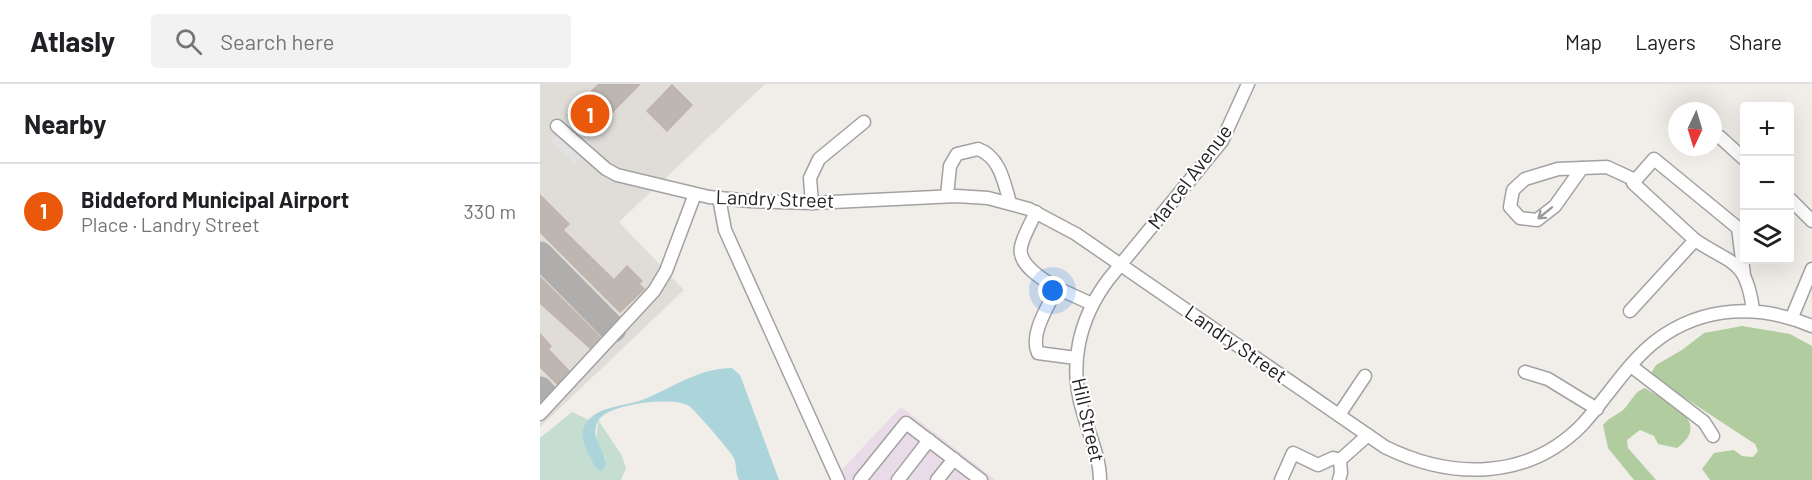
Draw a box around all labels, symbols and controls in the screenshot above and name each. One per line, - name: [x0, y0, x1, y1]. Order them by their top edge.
- search box: [151, 14, 571, 68]
- text: Atlasly: [30, 24, 115, 58]
- icon: search: [172, 25, 205, 58]
- text: Search here: [220, 28, 335, 54]
- text: Map: [1565, 29, 1602, 54]
- text: Layers: [1635, 29, 1696, 54]
- text: Share: [1729, 29, 1782, 54]
- pin: 1: [571, 92, 610, 136]
- north arrow: [1668, 102, 1722, 156]
- map controls: [1740, 102, 1794, 264]
- button: +: [1740, 102, 1794, 156]
- text: Nearby: [24, 108, 106, 139]
- street label: Marcel Avenue: [1142, 119, 1236, 233]
- button: −: [1740, 156, 1794, 210]
- street label: Landry Street: [715, 184, 835, 212]
- text: Biddeford Municipal Airport: [81, 186, 349, 212]
- text: 1: [40, 199, 47, 223]
- text: 330 m: [464, 199, 516, 223]
- one-way arrow: [1537, 207, 1553, 220]
- button: layers: [1740, 210, 1794, 264]
- text: Place · Landry Street: [81, 212, 260, 236]
- your location: [1038, 276, 1067, 305]
- street label: Landry Street: [1181, 299, 1292, 387]
- street label: Hill Street: [1068, 375, 1110, 464]

